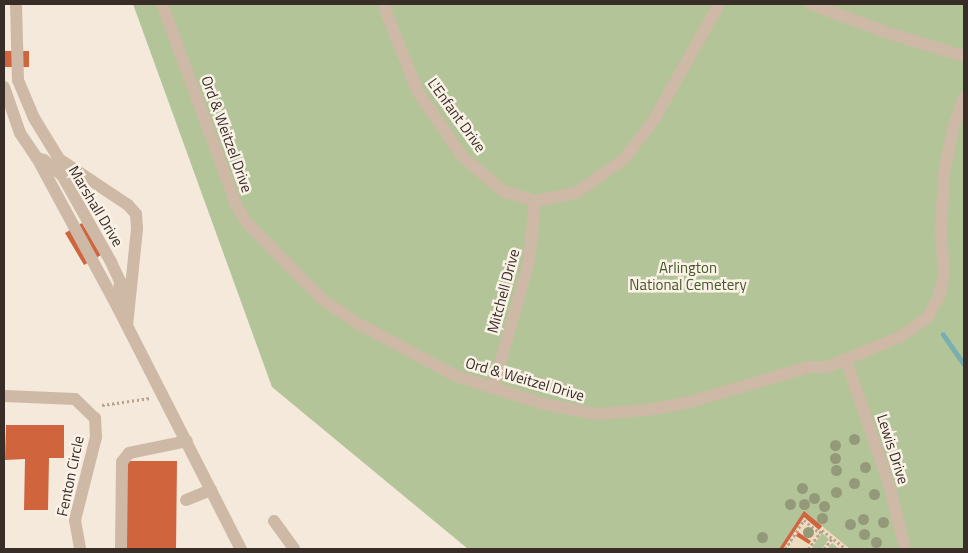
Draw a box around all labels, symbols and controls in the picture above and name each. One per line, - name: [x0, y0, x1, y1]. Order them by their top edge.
- street label: Ord & Weitzel Drive: [198, 73, 256, 195]
- street label: L'Enfant Drive: [424, 74, 490, 156]
- street label: Marshall Drive: [65, 162, 127, 250]
- street label: Mitchell Drive: [483, 247, 523, 335]
- park label: Arlington National Cemetery: [629, 258, 747, 293]
- street label: Ord & Weitzel Drive: [464, 353, 586, 405]
- street label: Lewis Drive: [873, 412, 913, 486]
- street label: Fenton Circle: [53, 434, 87, 518]

